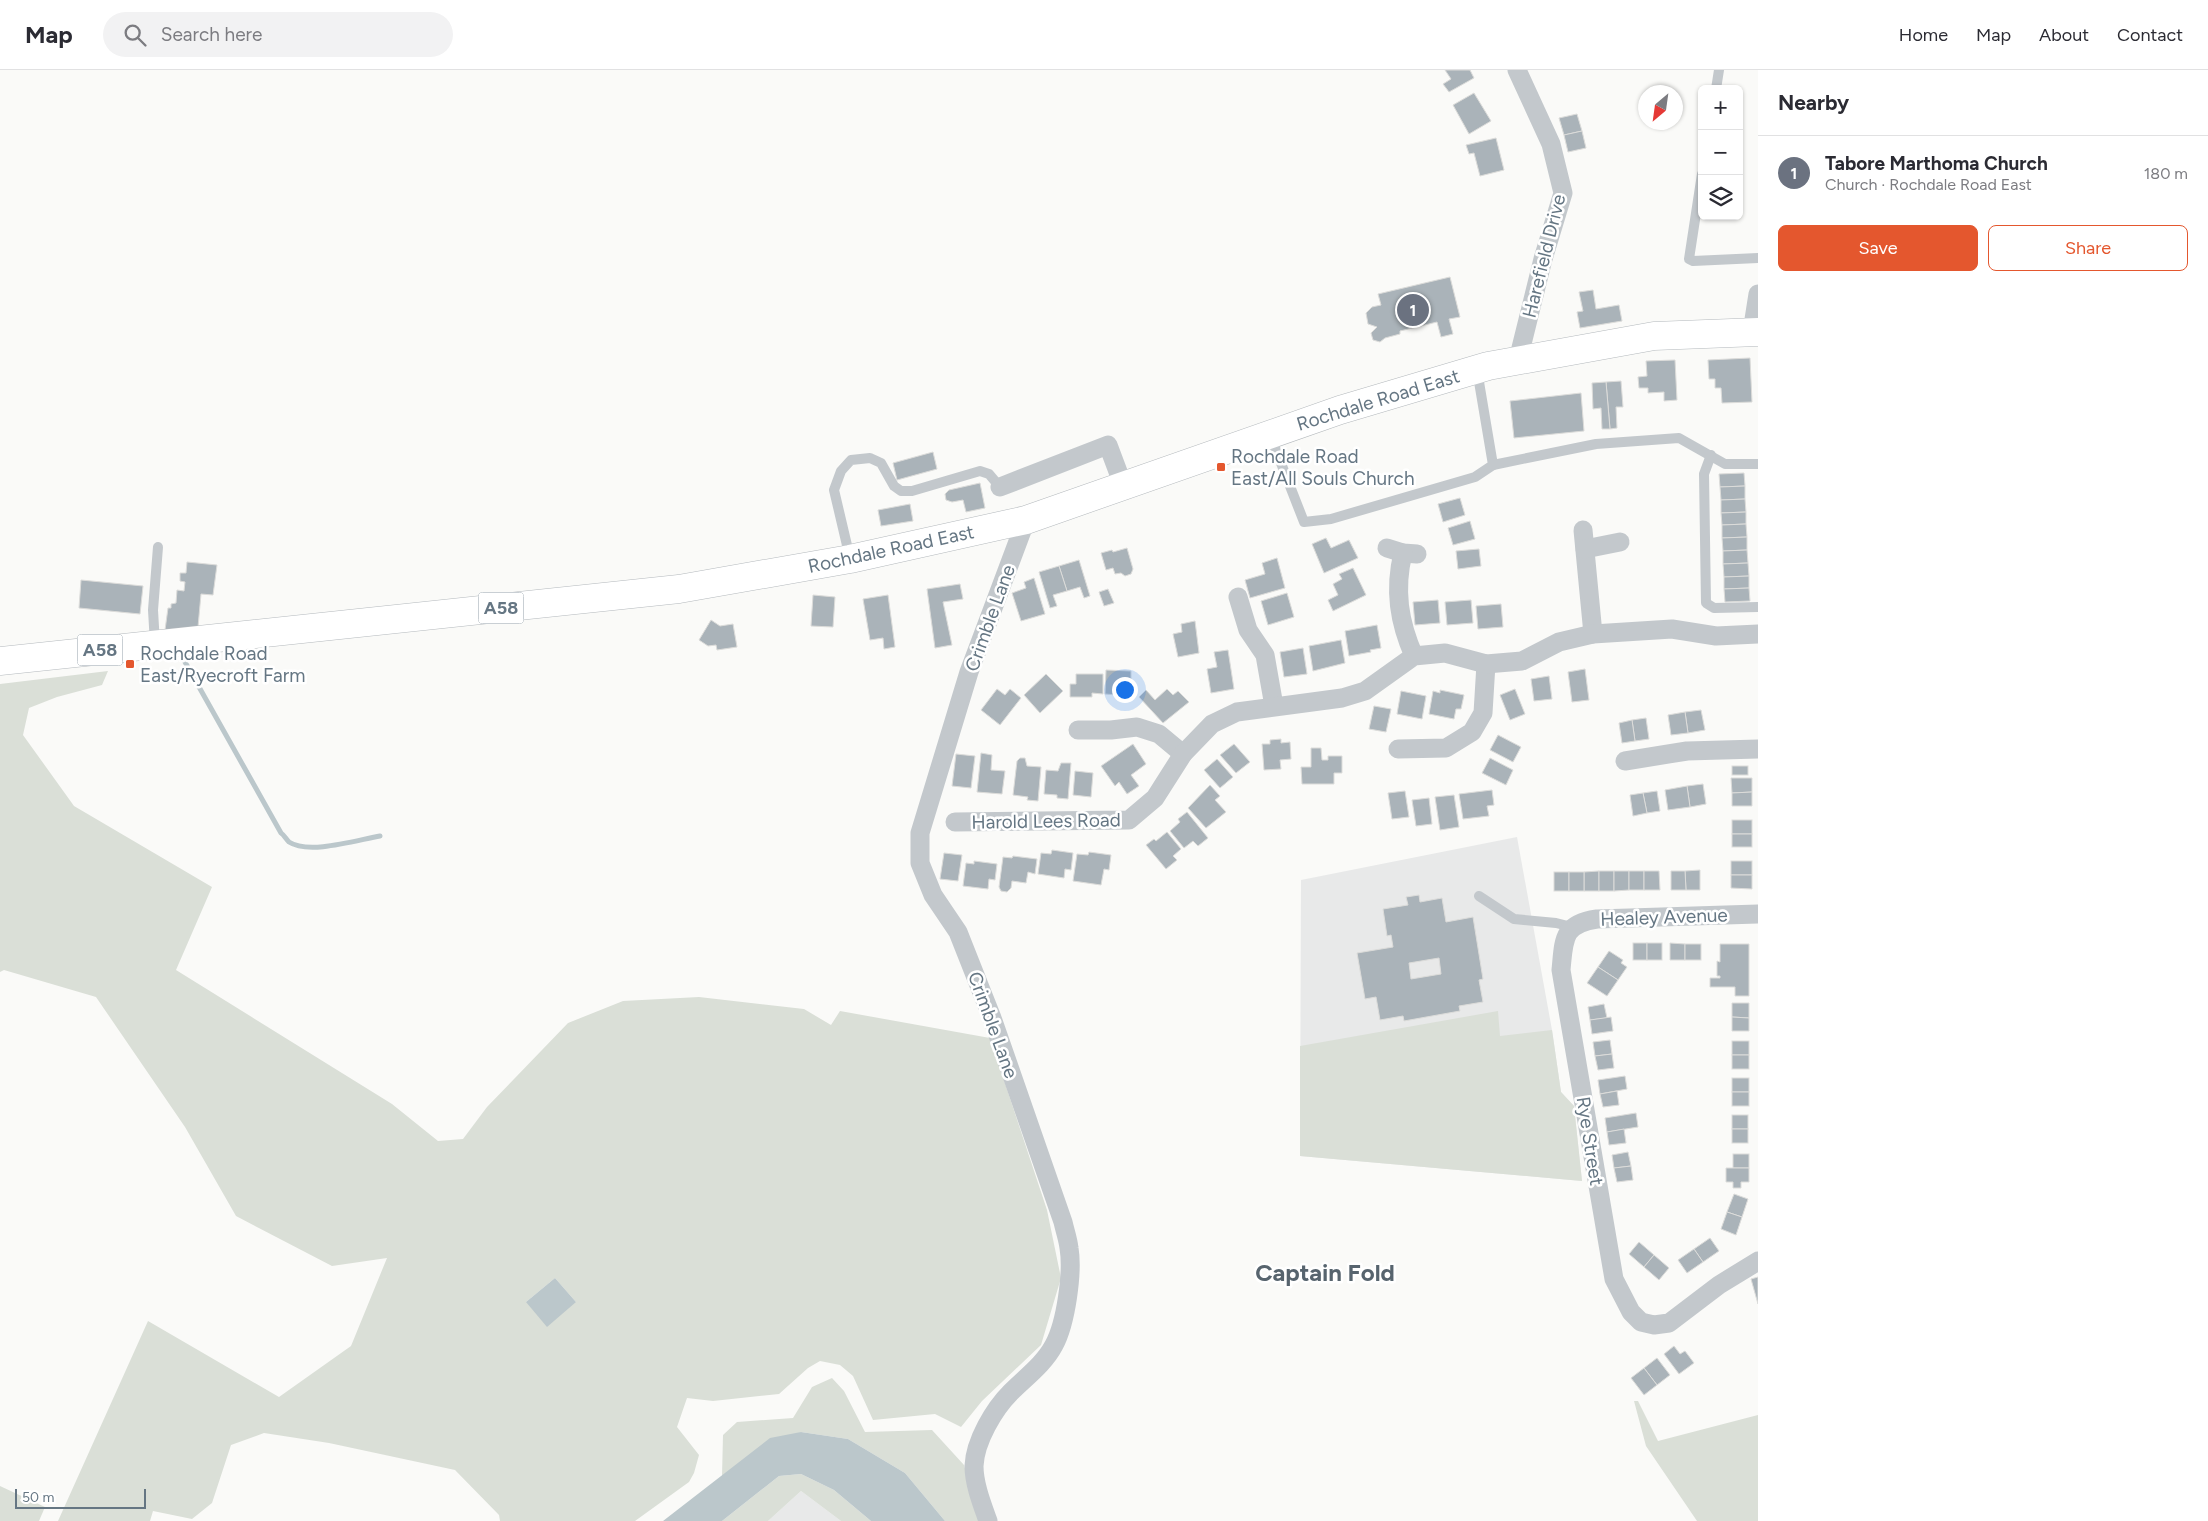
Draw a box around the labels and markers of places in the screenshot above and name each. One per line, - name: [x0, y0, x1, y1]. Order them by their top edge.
- pin: 1: [1397, 291, 1429, 329]
- place label: Rochdale Road East/All Souls Church: [1231, 445, 1415, 490]
- marker: Rochdale Road East/All Souls Church: [1215, 461, 1227, 473]
- place label: Rochdale Road East/Ryecroft Farm: [140, 642, 305, 687]
- marker: Rochdale Road East/Ryecroft Farm: [124, 658, 136, 670]

